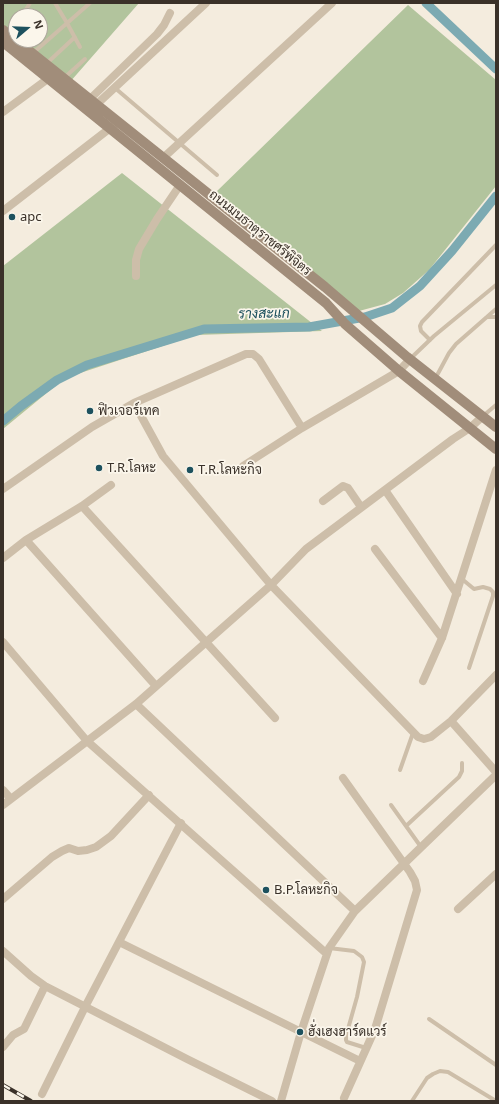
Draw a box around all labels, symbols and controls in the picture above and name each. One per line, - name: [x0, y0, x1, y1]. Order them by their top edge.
- north arrow: [8, 8, 48, 48]
- text: N: [30, 18, 47, 31]
- street label: ถนนมนธาตุราชศรีพิจิตร: [206, 187, 314, 279]
- place label: apc: [20, 209, 42, 225]
- marker: apc: [7, 212, 17, 222]
- water label: รางสะแก: [238, 305, 290, 323]
- place label: ฟิวเจอร์เทค: [98, 403, 160, 419]
- marker: ฟิวเจอร์เทค: [85, 406, 95, 416]
- place label: T.R.โลหะ: [107, 460, 156, 476]
- place label: T.R.โลหะกิจ: [198, 462, 262, 478]
- marker: T.R.โลหะ: [94, 463, 104, 473]
- marker: T.R.โลหะกิจ: [185, 465, 195, 475]
- place label: B.P.โลหะกิจ: [274, 882, 338, 898]
- marker: B.P.โลหะกิจ: [261, 885, 271, 895]
- place label: ฮั่งเฮงฮาร์ดแวร์: [308, 1024, 387, 1040]
- marker: ฮั่งเฮงฮาร์ดแวร์: [295, 1027, 305, 1037]

